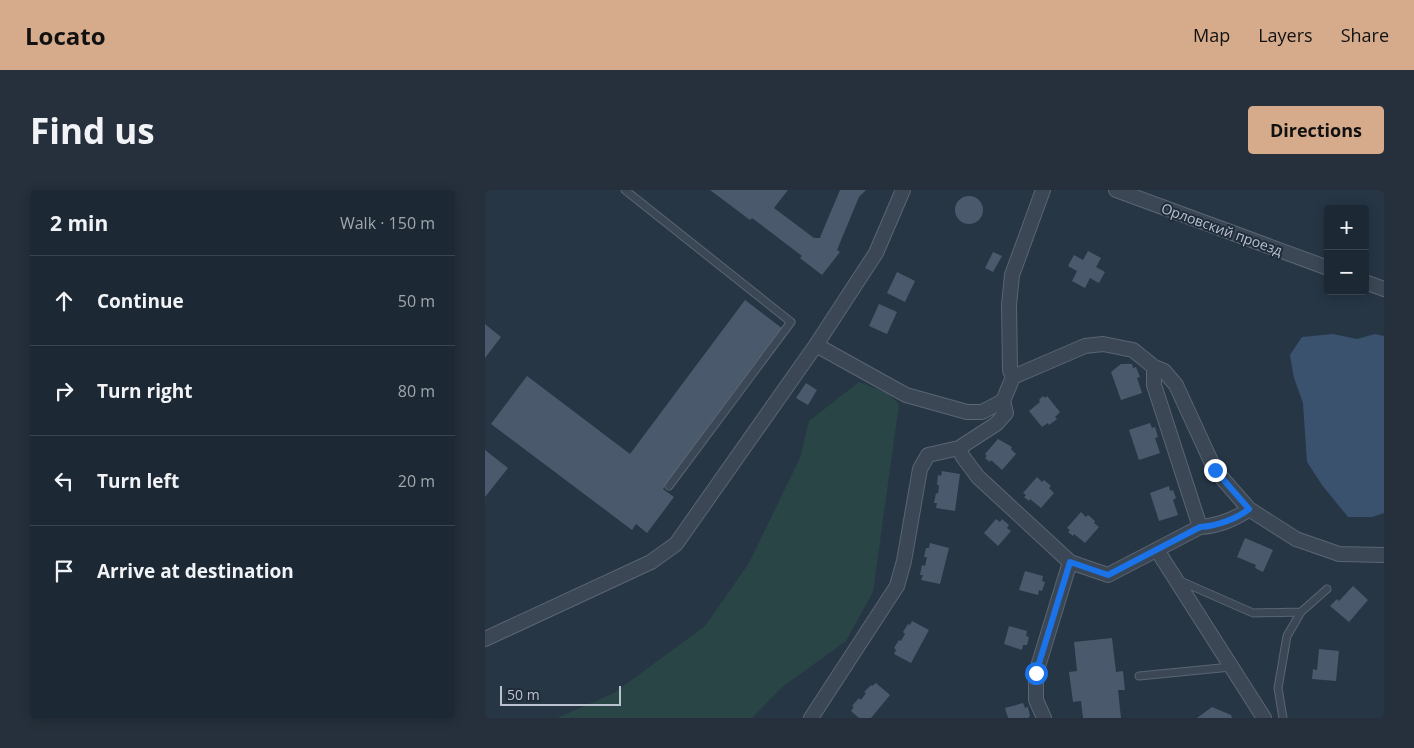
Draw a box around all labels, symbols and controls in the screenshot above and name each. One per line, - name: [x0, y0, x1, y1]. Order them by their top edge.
- text: Locato: [25, 19, 106, 52]
- text: Map: [1193, 23, 1230, 47]
- text: Layers: [1258, 23, 1313, 47]
- text: Share: [1341, 23, 1389, 47]
- button: Directions: [1248, 106, 1384, 154]
- text: Find us: [30, 107, 155, 154]
- street label: Орловский проезд: [1159, 198, 1285, 260]
- map controls: [1324, 205, 1369, 295]
- button: +: [1324, 205, 1369, 250]
- text: 2 min: [50, 209, 108, 237]
- text: Walk · 150 m: [340, 212, 435, 234]
- button: −: [1324, 250, 1369, 295]
- icon: ahead: [50, 287, 78, 315]
- text: Continue: [97, 288, 184, 314]
- text: 50 m: [398, 290, 435, 312]
- icon: right: [50, 377, 78, 405]
- text: Turn right: [97, 378, 192, 404]
- text: 80 m: [398, 380, 435, 402]
- route end: [1204, 459, 1227, 482]
- icon: left: [50, 467, 78, 495]
- text: Turn left: [97, 468, 179, 494]
- text: 20 m: [398, 470, 435, 492]
- icon: arrive: [50, 557, 78, 585]
- text: Arrive at destination: [97, 558, 294, 584]
- route start: [1025, 662, 1048, 685]
- scale bar: [500, 683, 621, 706]
- text: 50 m: [507, 685, 540, 704]

